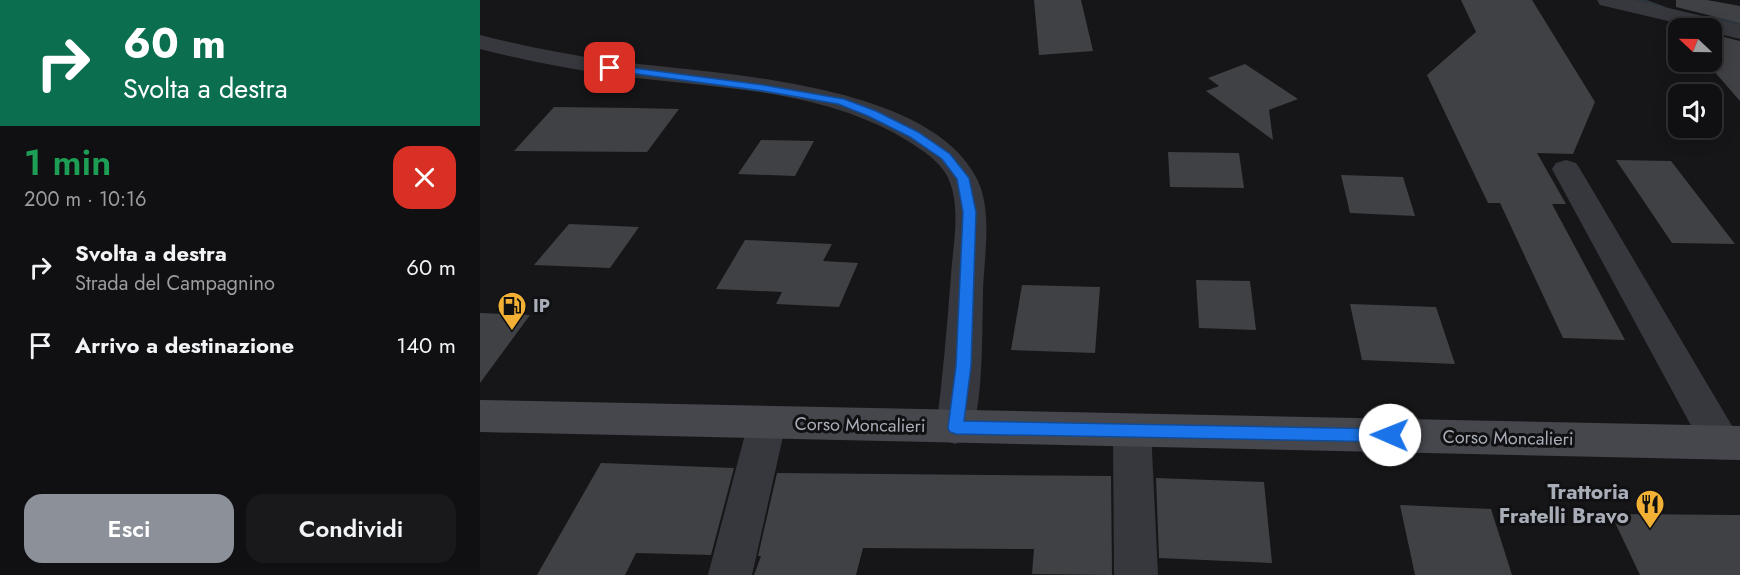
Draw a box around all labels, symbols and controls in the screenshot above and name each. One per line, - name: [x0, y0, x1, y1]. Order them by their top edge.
- text: 60 m: [123, 13, 226, 74]
- north arrow: [1668, 18, 1722, 72]
- map controls: [1668, 18, 1722, 138]
- icon: right: [24, 24, 102, 102]
- pin: [584, 42, 635, 93]
- icon: arrive: [593, 51, 626, 84]
- text: Svolta a destra: [123, 69, 288, 108]
- button: sound: [1668, 84, 1722, 138]
- text: 1 min: [24, 136, 111, 188]
- button: close: [393, 146, 456, 209]
- text: 200 m · 10:16: [24, 185, 147, 214]
- text: Svolta a destra: [75, 237, 227, 269]
- icon: right: [24, 251, 57, 284]
- text: 60 m: [406, 251, 456, 283]
- text: Strada del Campagnino: [75, 269, 275, 298]
- fuel station icon: IP: [496, 290, 528, 332]
- place label: IP: [533, 293, 550, 319]
- icon: arrive: [24, 329, 57, 362]
- text: Arrivo a destinazione: [75, 329, 294, 361]
- text: 140 m: [396, 329, 456, 361]
- position arrow: [1358, 403, 1422, 467]
- street label: Corso Moncalieri: [794, 411, 926, 439]
- street label: Corso Moncalieri: [1442, 424, 1574, 452]
- place label: Trattoria Fratelli Bravo: [1499, 477, 1629, 531]
- restaurant icon: Trattoria Fratelli Bravo: [1634, 488, 1666, 530]
- button: Esci: [24, 494, 234, 563]
- button: Condividi: [246, 494, 456, 563]

